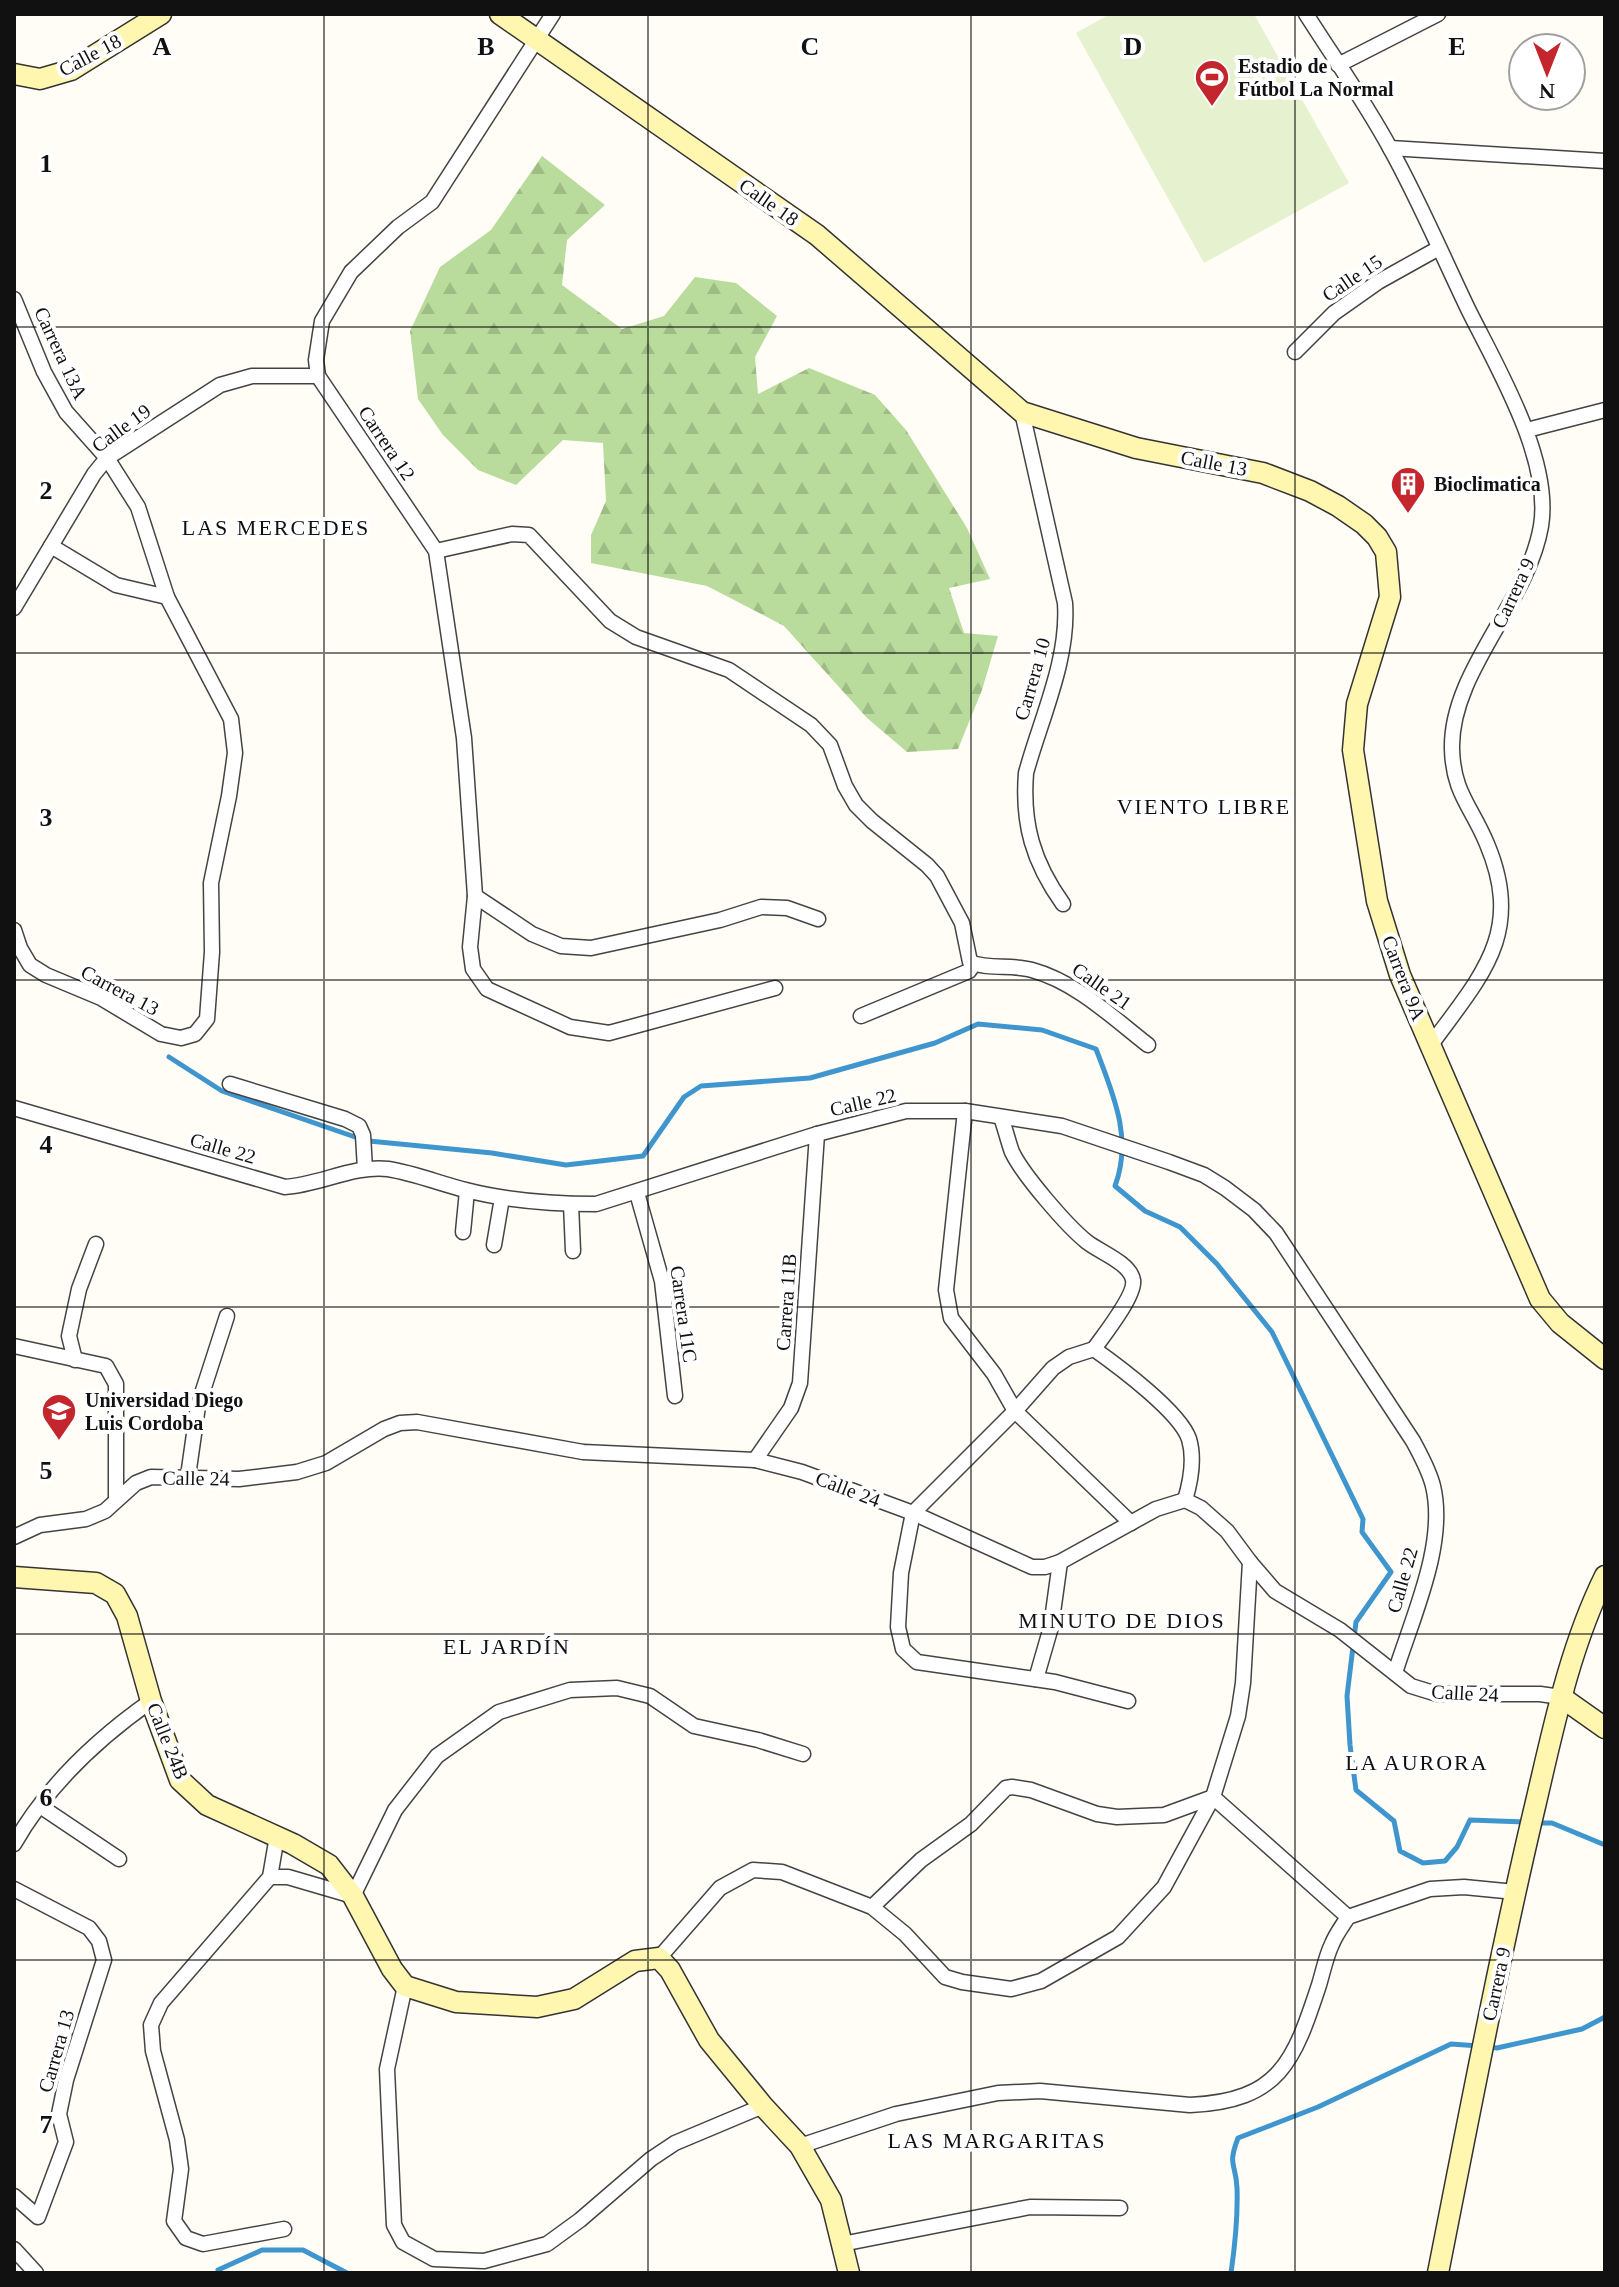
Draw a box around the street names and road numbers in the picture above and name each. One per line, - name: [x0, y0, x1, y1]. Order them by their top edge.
- street label: Calle 18: [55, 30, 125, 80]
- street label: Calle 18: [735, 174, 803, 230]
- street label: Calle 15: [1318, 250, 1386, 306]
- street label: Carrera 13A: [30, 303, 92, 403]
- street label: Calle 19: [87, 399, 155, 457]
- street label: Carrera 12: [354, 402, 420, 484]
- street label: Calle 13: [1179, 446, 1249, 480]
- street label: Carrera 9: [1487, 554, 1539, 632]
- street label: Carrera 10: [1010, 635, 1054, 723]
- street label: Carrera 9A: [1378, 932, 1430, 1024]
- street label: Calle 21: [1068, 958, 1136, 1014]
- street label: Carrera 13: [77, 960, 163, 1020]
- street label: Calle 22: [828, 1084, 898, 1120]
- street label: Calle 22: [188, 1128, 258, 1168]
- street label: Carrera 11B: [772, 1253, 800, 1351]
- street label: Carrera 11C: [666, 1264, 702, 1364]
- street label: Calle 24: [162, 1466, 230, 1490]
- street label: Calle 24: [813, 1467, 883, 1511]
- street label: Calle 22: [1382, 1545, 1422, 1615]
- street label: Calle 24: [1431, 1680, 1499, 1706]
- street label: Calle 24B: [143, 1700, 193, 1782]
- street label: Carrera 9: [1477, 1945, 1515, 2023]
- street label: Carrera 13: [34, 2007, 78, 2095]

